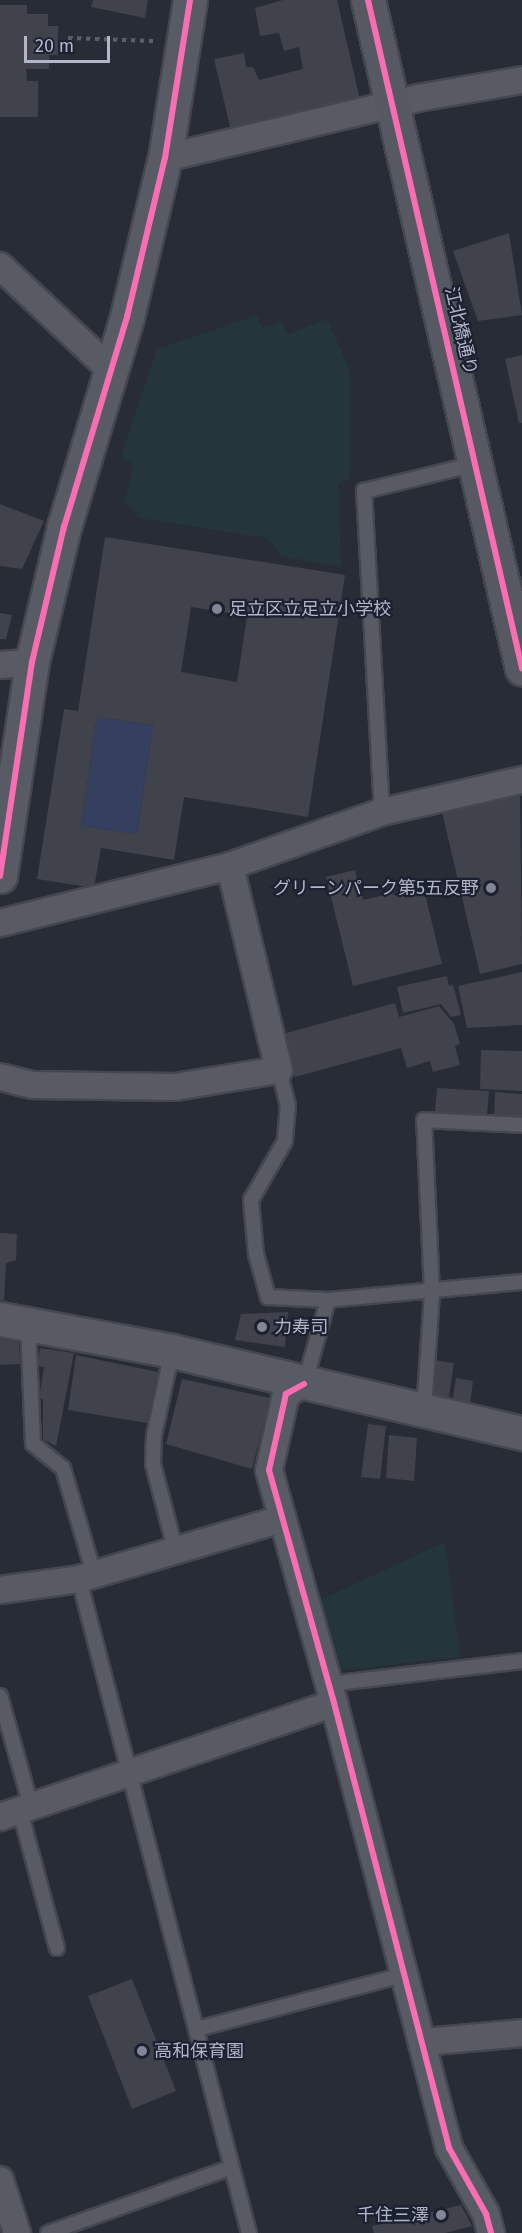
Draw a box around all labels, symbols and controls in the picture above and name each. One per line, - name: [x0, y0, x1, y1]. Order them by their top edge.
- scale bar: [27, 24, 112, 62]
- text: 20 m: [35, 35, 74, 57]
- street label: 江北橋通り: [440, 285, 482, 377]
- place label: 足立区立足立小学校: [229, 598, 391, 620]
- marker: 足立区立足立小学校: [210, 602, 224, 616]
- place label: グリーンパーク第5五反野: [272, 877, 479, 899]
- marker: グリーンパーク第5五反野: [484, 881, 498, 895]
- place label: 力寿司: [274, 1316, 328, 1338]
- marker: 力寿司: [255, 1320, 269, 1334]
- place label: 高和保育園: [154, 2040, 244, 2062]
- marker: 高和保育園: [135, 2044, 149, 2058]
- place label: 千住三澤: [357, 2204, 429, 2226]
- marker: 千住三澤: [434, 2208, 448, 2222]

